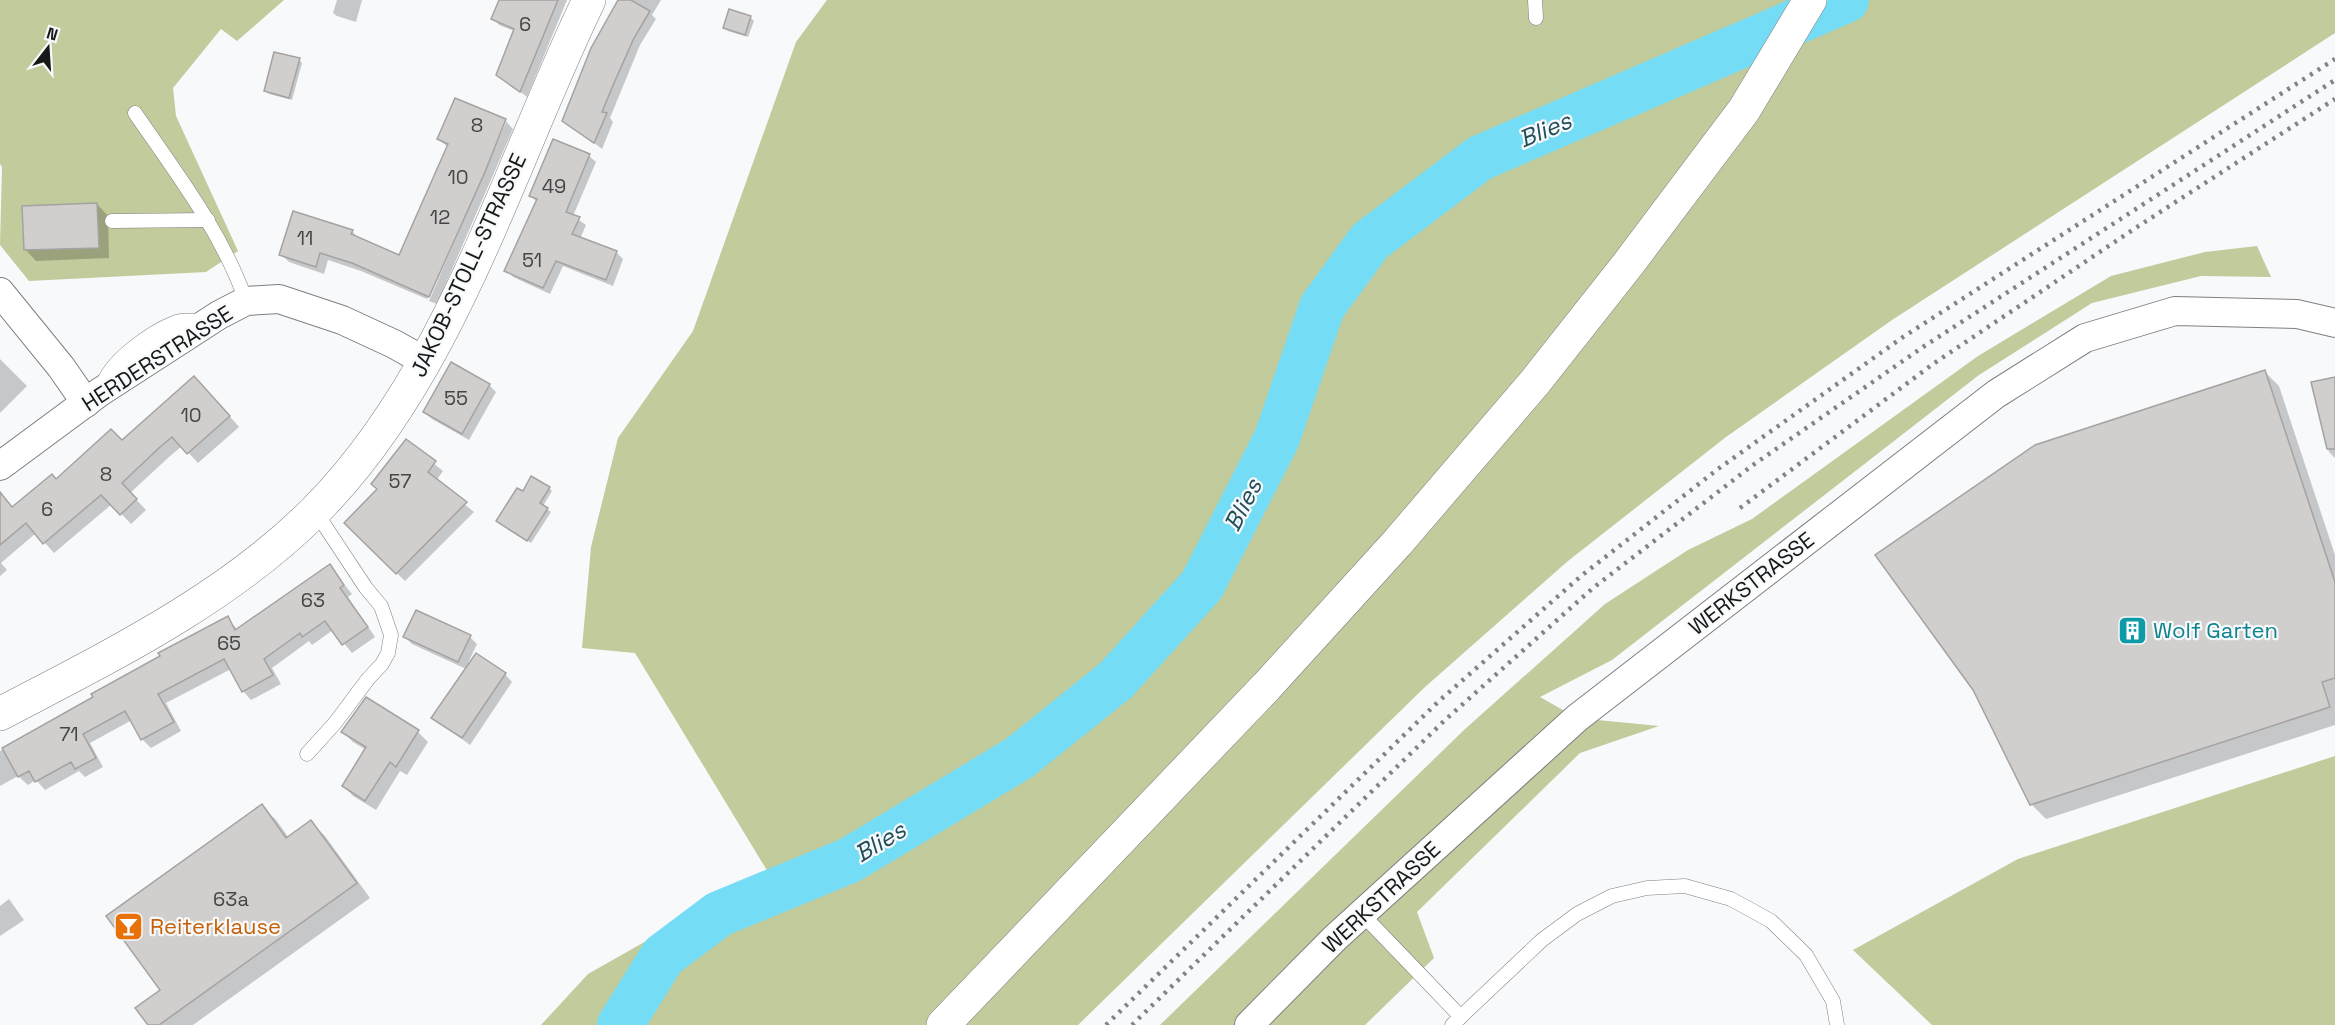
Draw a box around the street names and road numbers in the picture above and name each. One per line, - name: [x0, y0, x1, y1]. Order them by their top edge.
- street label: JAKOB-STOLL-STRASSE: [404, 149, 532, 381]
- street label: HERDERSTRASSE: [76, 299, 238, 417]
- street label: WERKSTRASSE: [1683, 525, 1819, 641]
- street label: WERKSTRASSE: [1316, 835, 1446, 959]

